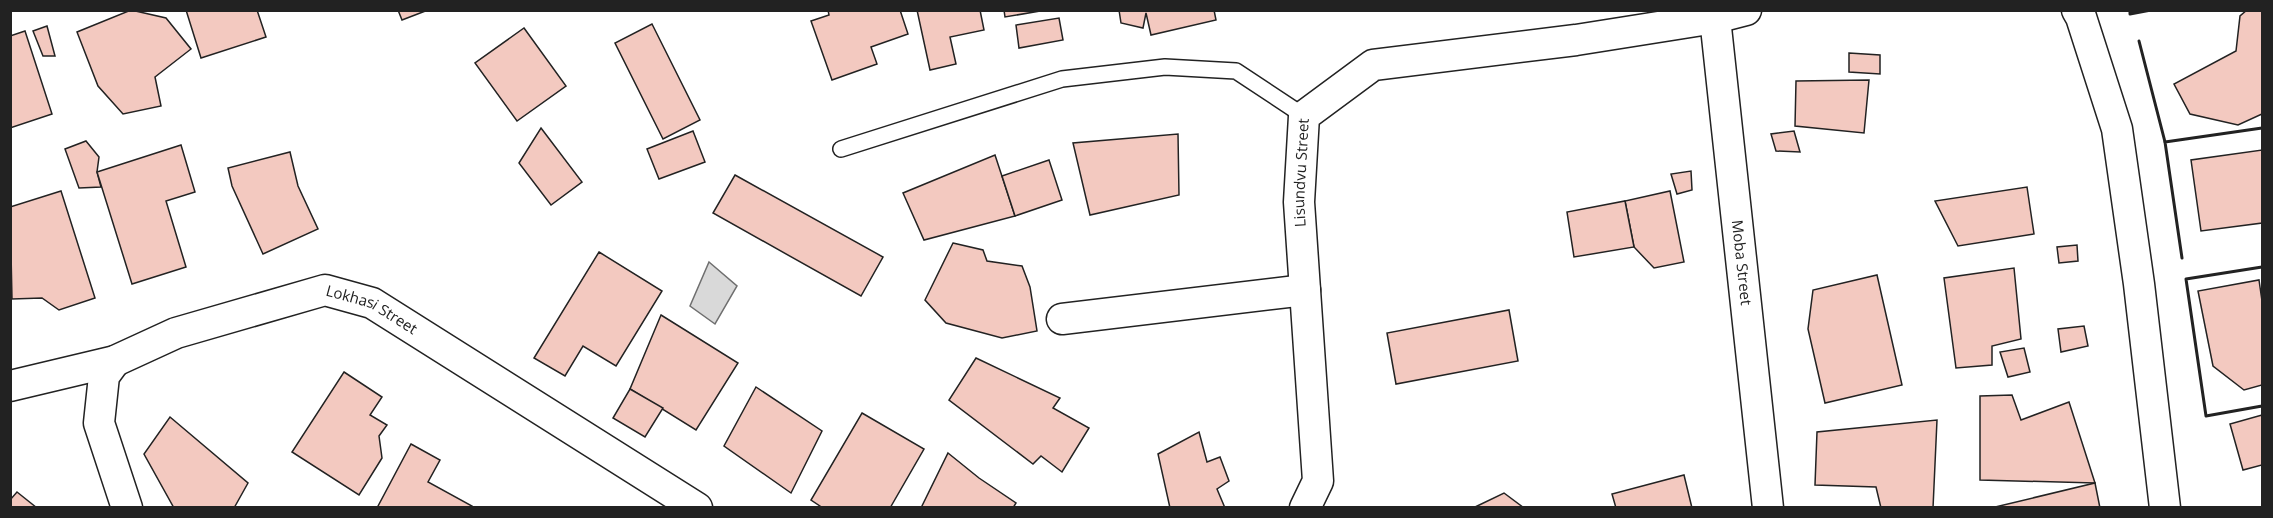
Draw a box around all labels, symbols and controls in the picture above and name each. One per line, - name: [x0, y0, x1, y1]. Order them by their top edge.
- street label: Lisundvu Street: [1288, 118, 1313, 228]
- street label: Moba Street: [1728, 219, 1757, 306]
- street label: Lokhasi Street: [324, 280, 422, 338]

